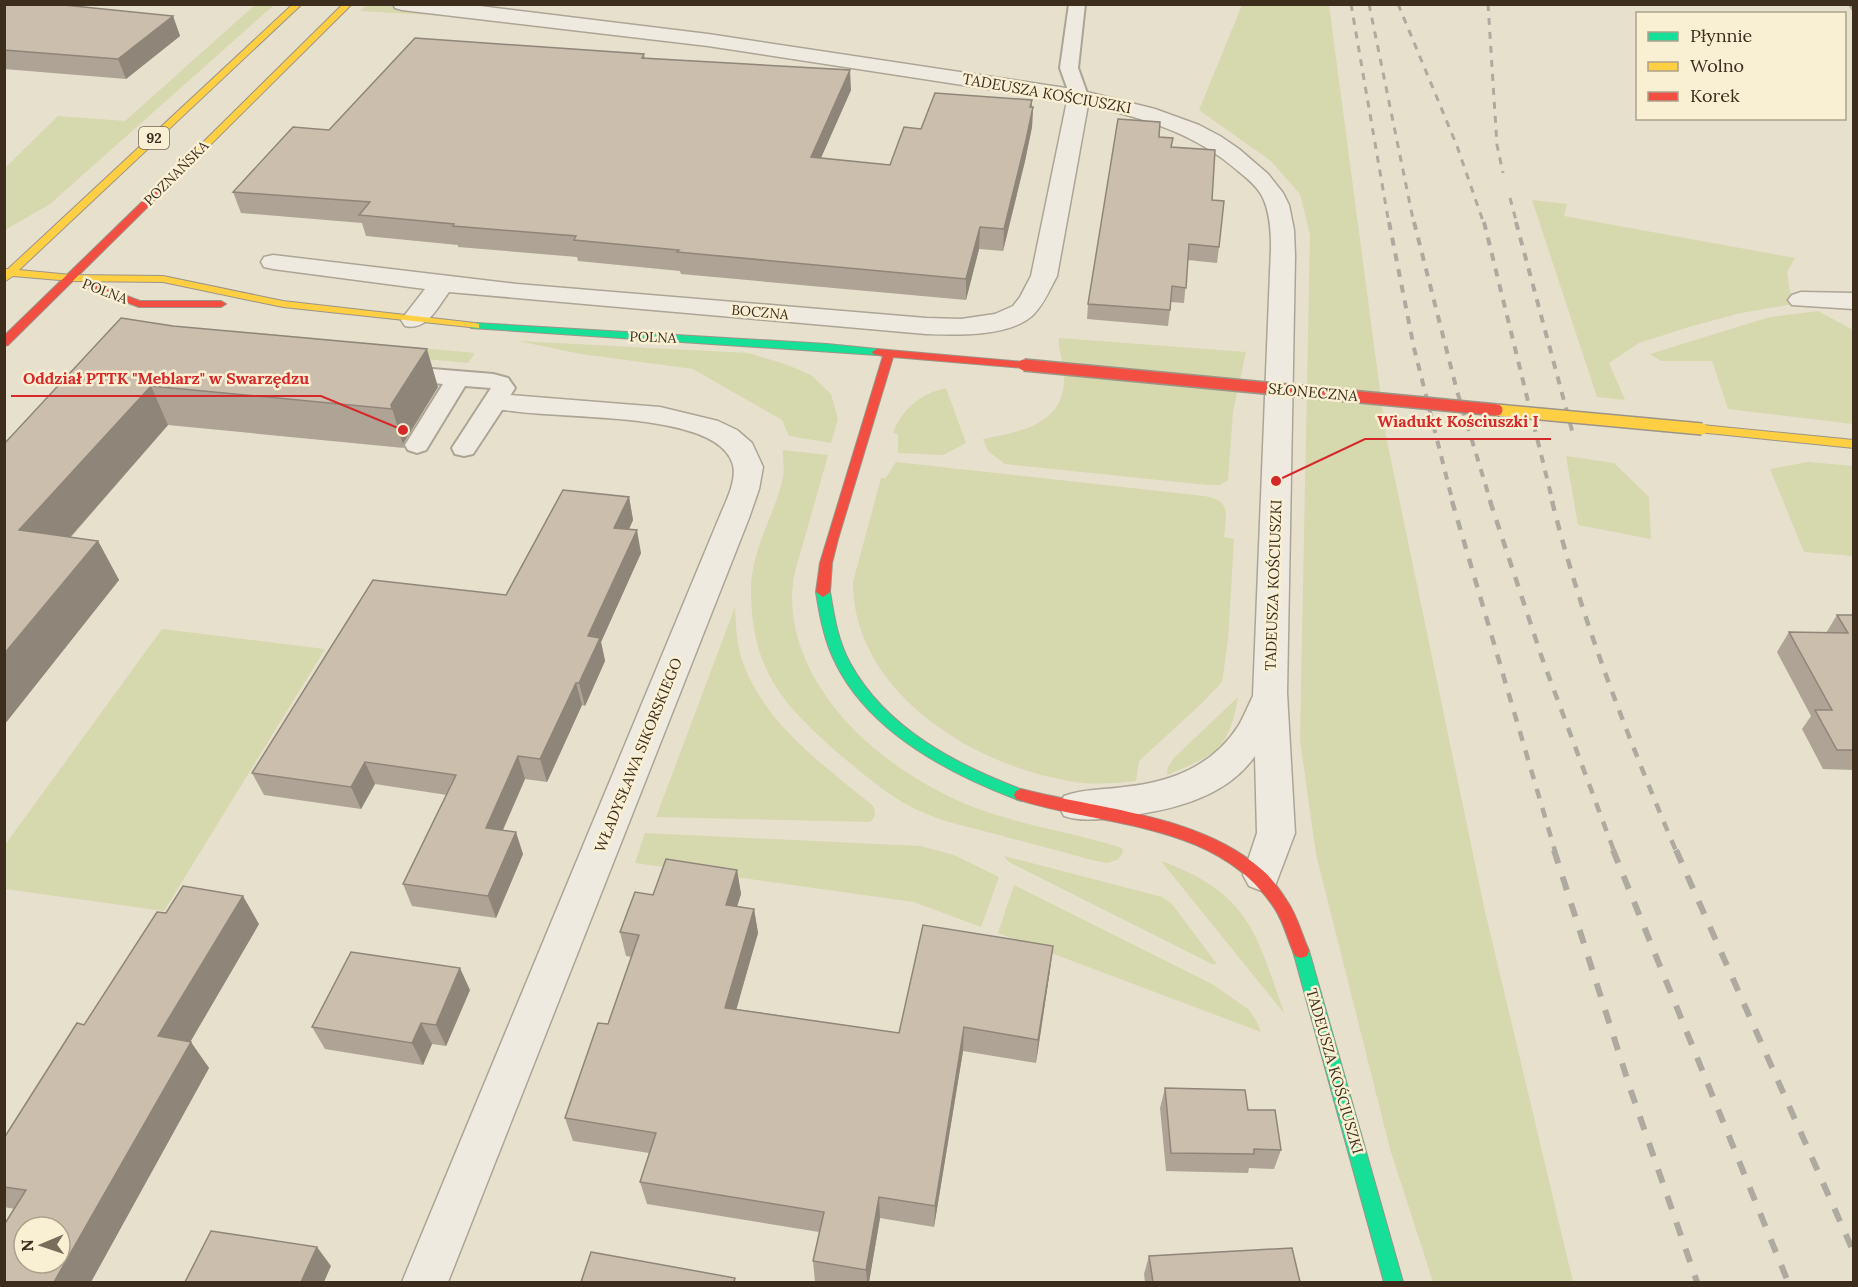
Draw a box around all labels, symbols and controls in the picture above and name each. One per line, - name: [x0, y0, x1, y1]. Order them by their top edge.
- legend: [1636, 12, 1846, 120]
- text: Płynnie: [1690, 24, 1753, 47]
- text: Wolno: [1690, 54, 1744, 77]
- street label: TADEUSZA KOŚCIUSZKI: [961, 69, 1133, 117]
- text: Korek: [1690, 84, 1740, 107]
- road number: 92: [139, 127, 169, 149]
- street label: POZNAŃSKA: [140, 137, 212, 209]
- street label: POLNA: [80, 274, 130, 308]
- street label: BOCZNA: [731, 301, 790, 323]
- street label: POLNA: [629, 327, 677, 347]
- callout: Oddział PTTK "Meblarz" w Swarzędzu: [11, 362, 321, 396]
- text: Oddział PTTK "Meblarz" w Swarzędzu: [23, 368, 309, 388]
- street label: SŁONECZNA: [1267, 379, 1359, 405]
- callout: Wiadukt Kościuszki I: [1365, 405, 1551, 439]
- text: Wiadukt Kościuszki I: [1377, 411, 1539, 431]
- street label: TADEUSZA KOŚCIUSZKI: [1261, 499, 1285, 671]
- street label: WŁADYSŁAWA SIKORSKIEGO: [590, 655, 686, 855]
- street label: TADEUSZA KOŚCIUSZKI: [1302, 986, 1368, 1156]
- north arrow: [12, 1215, 72, 1275]
- text: N: [17, 1239, 37, 1252]

